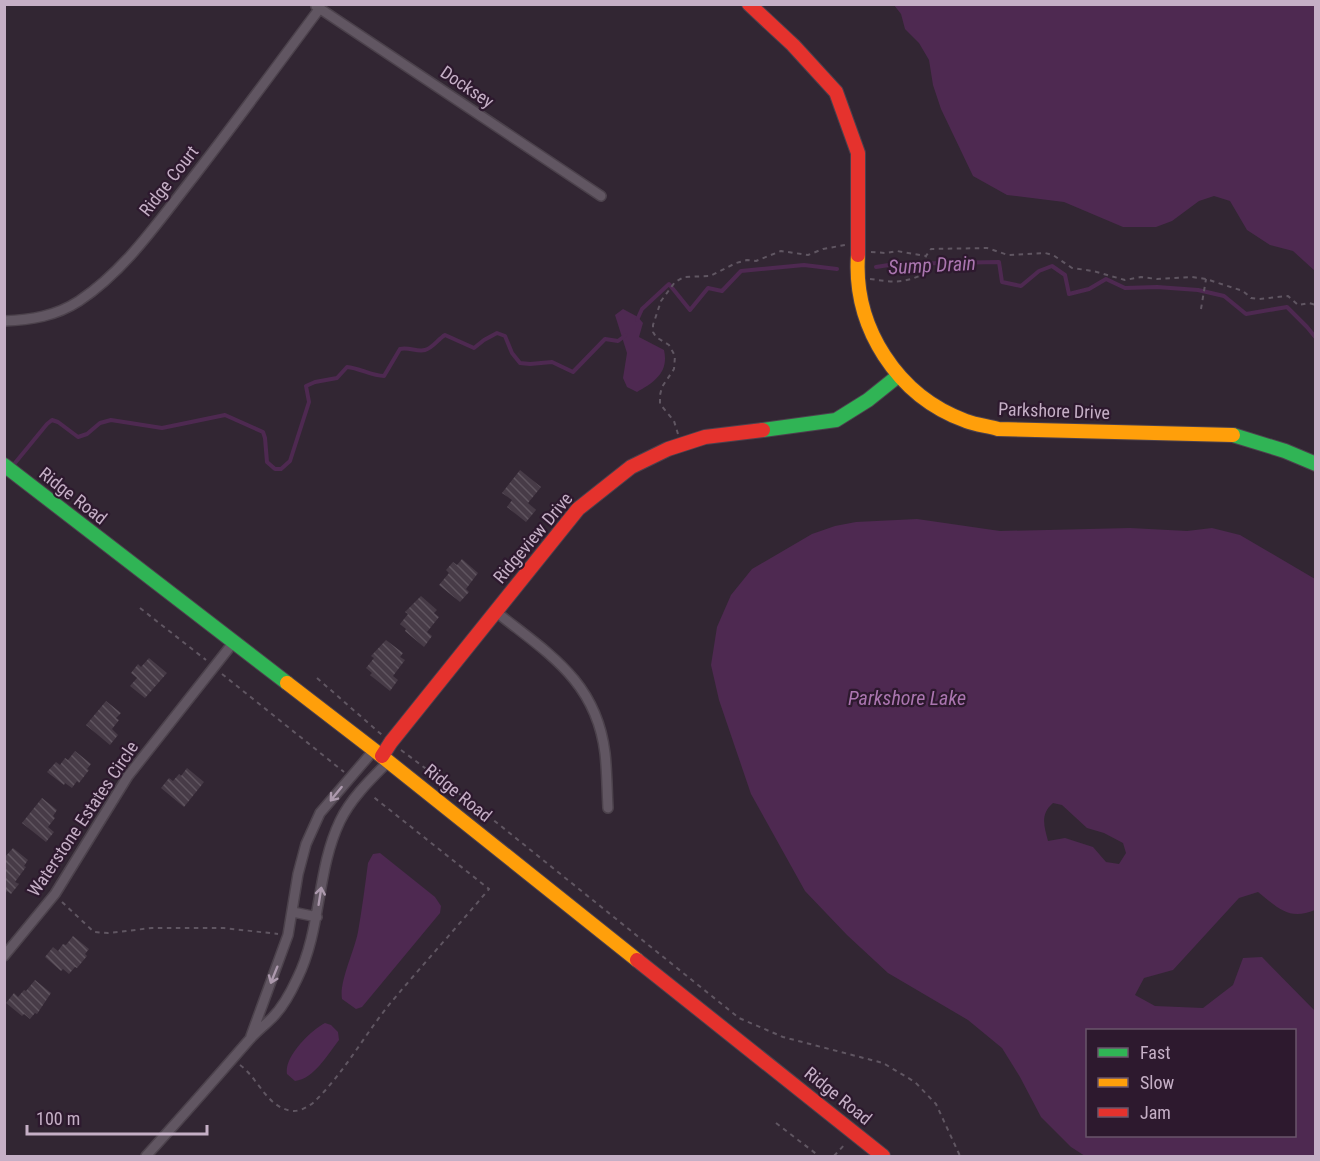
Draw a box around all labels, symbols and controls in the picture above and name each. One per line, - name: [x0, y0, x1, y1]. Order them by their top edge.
- street label: Docksey: [437, 61, 498, 112]
- street label: Ridge Court: [135, 141, 203, 220]
- water label: Sump Drain: [887, 251, 977, 279]
- street label: Parkshore Drive: [998, 398, 1110, 423]
- street label: Ridge Road: [35, 463, 111, 529]
- street label: Ridgeview Drive: [489, 488, 577, 587]
- water label: Parkshore Lake: [848, 686, 966, 710]
- street label: Waterstone Estates Circle: [23, 737, 142, 900]
- street label: Ridge Road: [421, 759, 496, 826]
- one-way arrow: [329, 786, 343, 801]
- one-way arrow: [314, 886, 325, 906]
- one-way arrow: [268, 966, 279, 984]
- legend: [1086, 1029, 1296, 1137]
- text: Fast: [1140, 1042, 1171, 1063]
- street label: Ridge Road: [801, 1062, 876, 1129]
- text: Slow: [1140, 1072, 1175, 1093]
- scale bar: [27, 1098, 207, 1136]
- text: Jam: [1140, 1102, 1171, 1123]
- text: 100 m: [36, 1108, 80, 1129]

